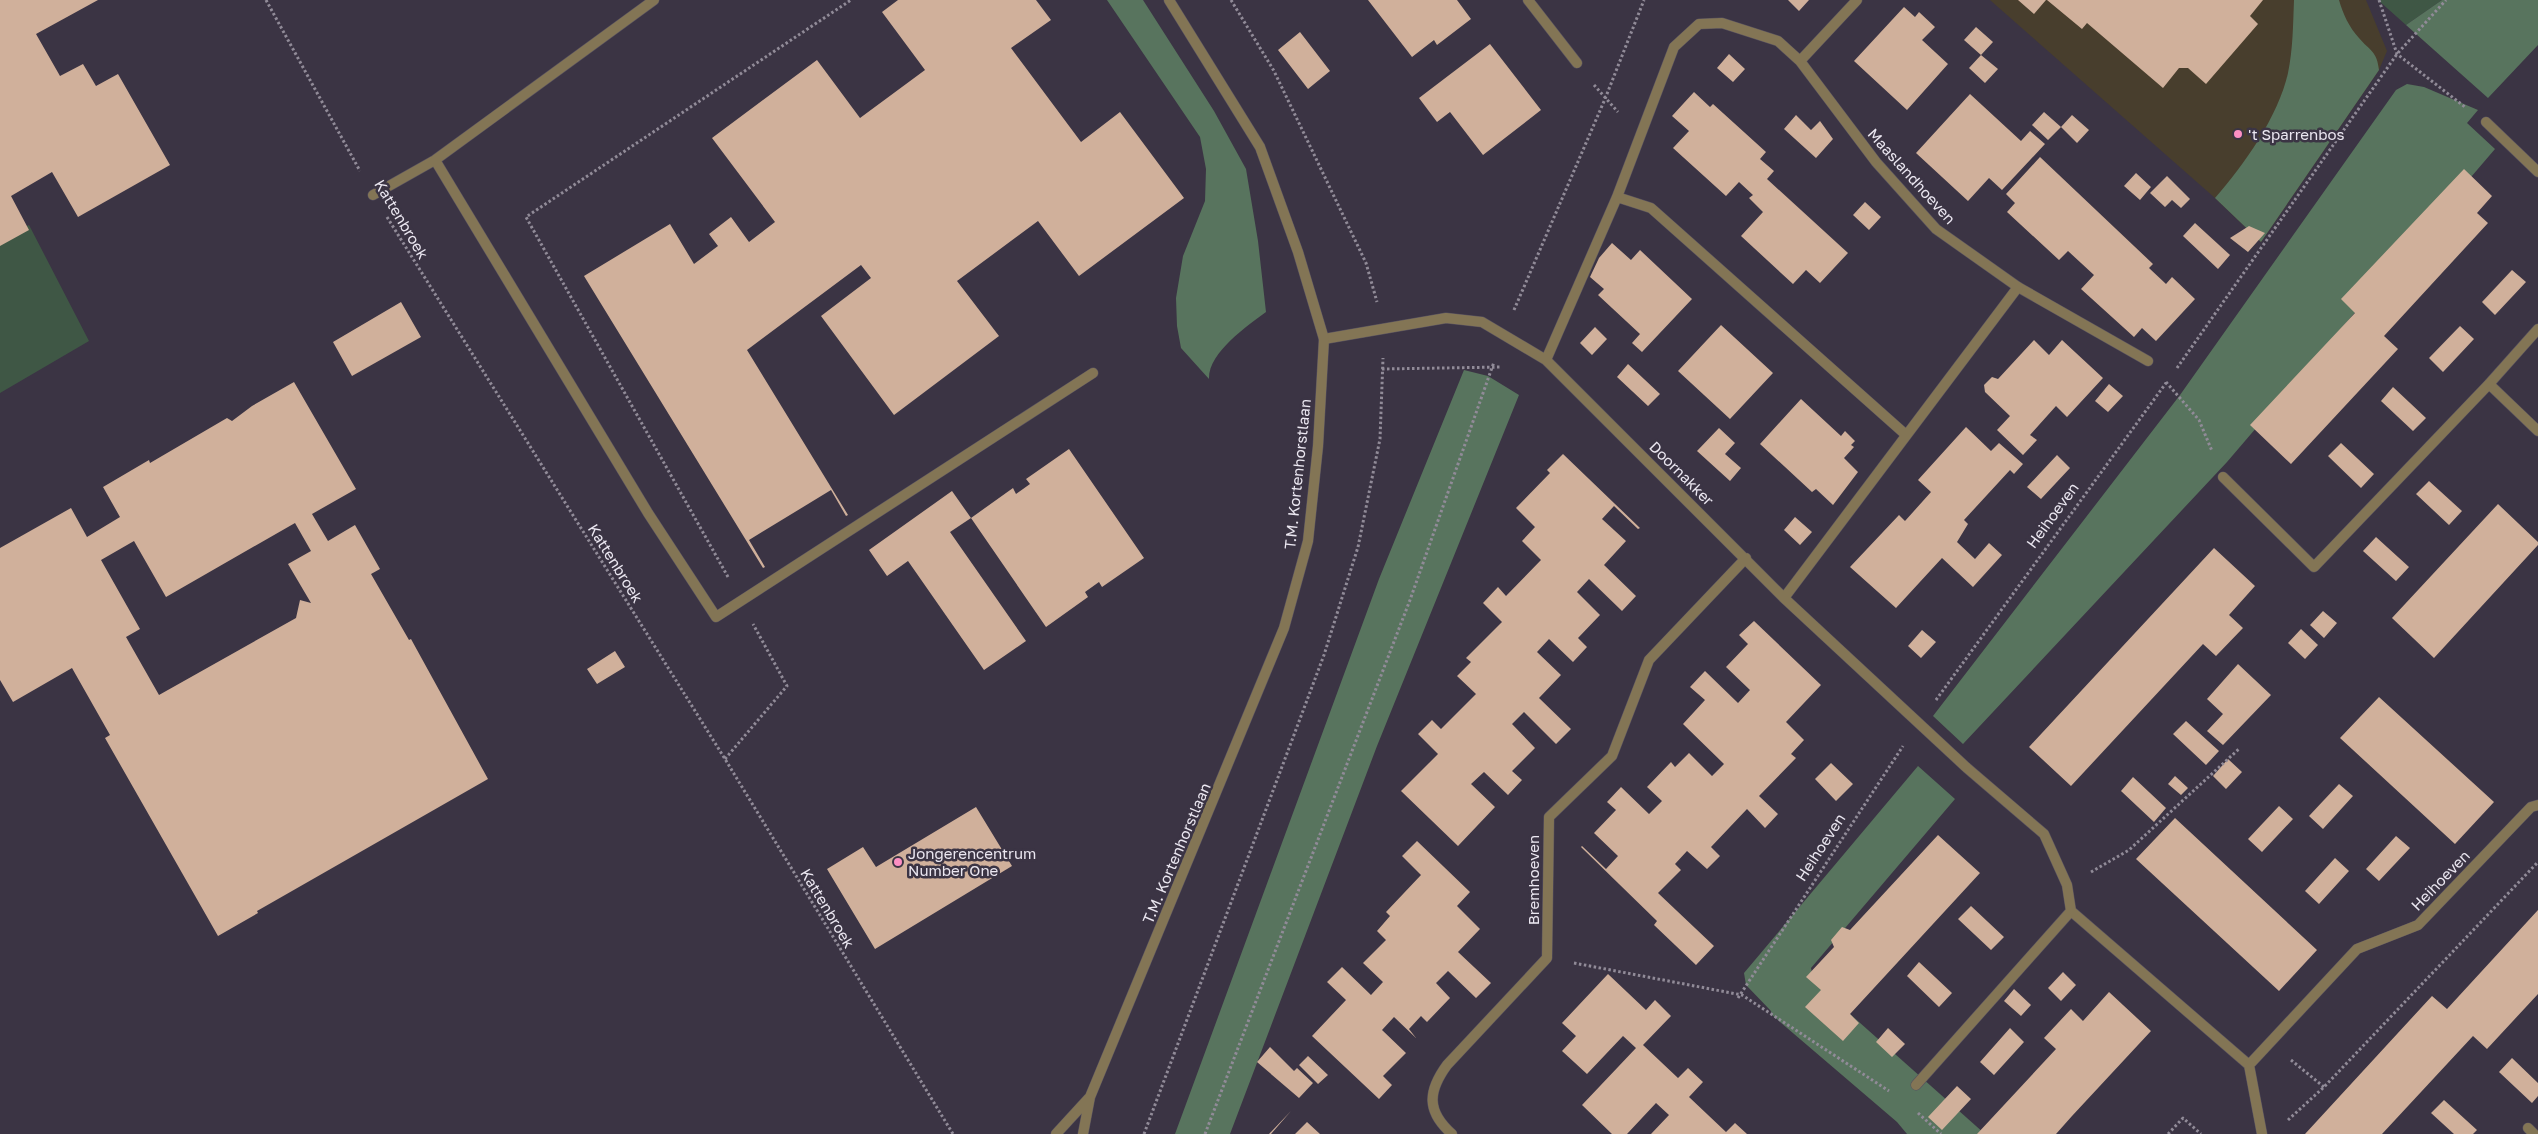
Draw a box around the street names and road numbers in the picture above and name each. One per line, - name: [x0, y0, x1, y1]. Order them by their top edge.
- street label: Maaslandhoeven: [1864, 125, 1960, 227]
- street label: Kattenbroek: [371, 176, 433, 262]
- street label: T.M. Kortenhorstlaan: [1280, 398, 1314, 550]
- street label: Doornakker: [1646, 437, 1718, 509]
- street label: Heihoeven: [2022, 479, 2082, 551]
- street label: Kattenbroek: [585, 520, 648, 606]
- street label: T.M. Kortenhorstlaan: [1138, 780, 1214, 926]
- street label: Heihoeven: [1792, 810, 1848, 884]
- street label: Bremhoeven: [1524, 835, 1542, 925]
- street label: Heihoeven: [2407, 846, 2473, 914]
- street label: Kattenbroek: [797, 865, 859, 951]

